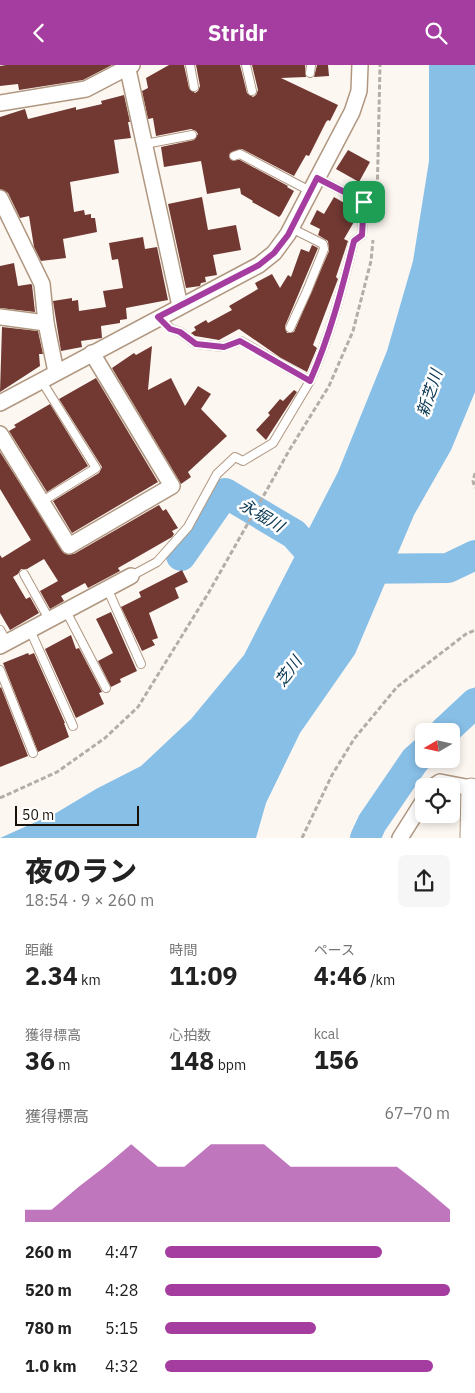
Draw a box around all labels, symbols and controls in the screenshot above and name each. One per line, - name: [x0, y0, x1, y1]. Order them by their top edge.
- text: Stridr: [208, 18, 267, 47]
- icon: back: [25, 19, 53, 47]
- icon: search: [422, 19, 450, 47]
- pin: [343, 181, 385, 223]
- icon: arrive: [350, 188, 378, 216]
- water label: 新芝川: [412, 365, 447, 419]
- water label: 永堀川: [236, 494, 289, 537]
- water label: 芝川: [270, 651, 307, 690]
- north arrow: [415, 723, 460, 767]
- map controls: [415, 723, 460, 823]
- button: locate: [415, 778, 460, 823]
- scale bar: [15, 803, 139, 826]
- text: 50 m: [22, 806, 54, 824]
- text: 夜のラン: [25, 852, 137, 889]
- button: share: [398, 855, 450, 907]
- text: 18:54 · 9 × 260 m: [25, 890, 154, 910]
- text: 距離: [25, 941, 53, 959]
- text: 時間: [169, 941, 197, 959]
- text: ペース: [314, 941, 355, 959]
- text: 2.34: [25, 959, 78, 992]
- text: 11:09: [169, 959, 238, 992]
- text: 4:46: [314, 959, 367, 992]
- text: km: [78, 971, 101, 989]
- text: /km: [367, 971, 395, 989]
- text: kcal: [314, 1025, 339, 1043]
- text: 獲得標高: [25, 1026, 81, 1044]
- text: 心拍数: [169, 1026, 211, 1044]
- text: 156: [314, 1043, 359, 1076]
- text: 36: [25, 1044, 55, 1077]
- text: 148: [169, 1044, 214, 1077]
- text: m: [55, 1056, 71, 1074]
- text: bpm: [214, 1056, 246, 1074]
- text: 67–70 m: [384, 1103, 450, 1123]
- text: 獲得標高: [25, 1106, 89, 1126]
- text: 260 m: [25, 1242, 72, 1262]
- text: 4:47: [105, 1242, 138, 1262]
- text: 520 m: [25, 1280, 72, 1300]
- text: 4:28: [105, 1280, 138, 1300]
- text: 780 m: [25, 1318, 72, 1338]
- text: 5:15: [105, 1318, 138, 1338]
- text: 1.0 km: [25, 1356, 76, 1376]
- text: 4:32: [105, 1356, 138, 1376]

